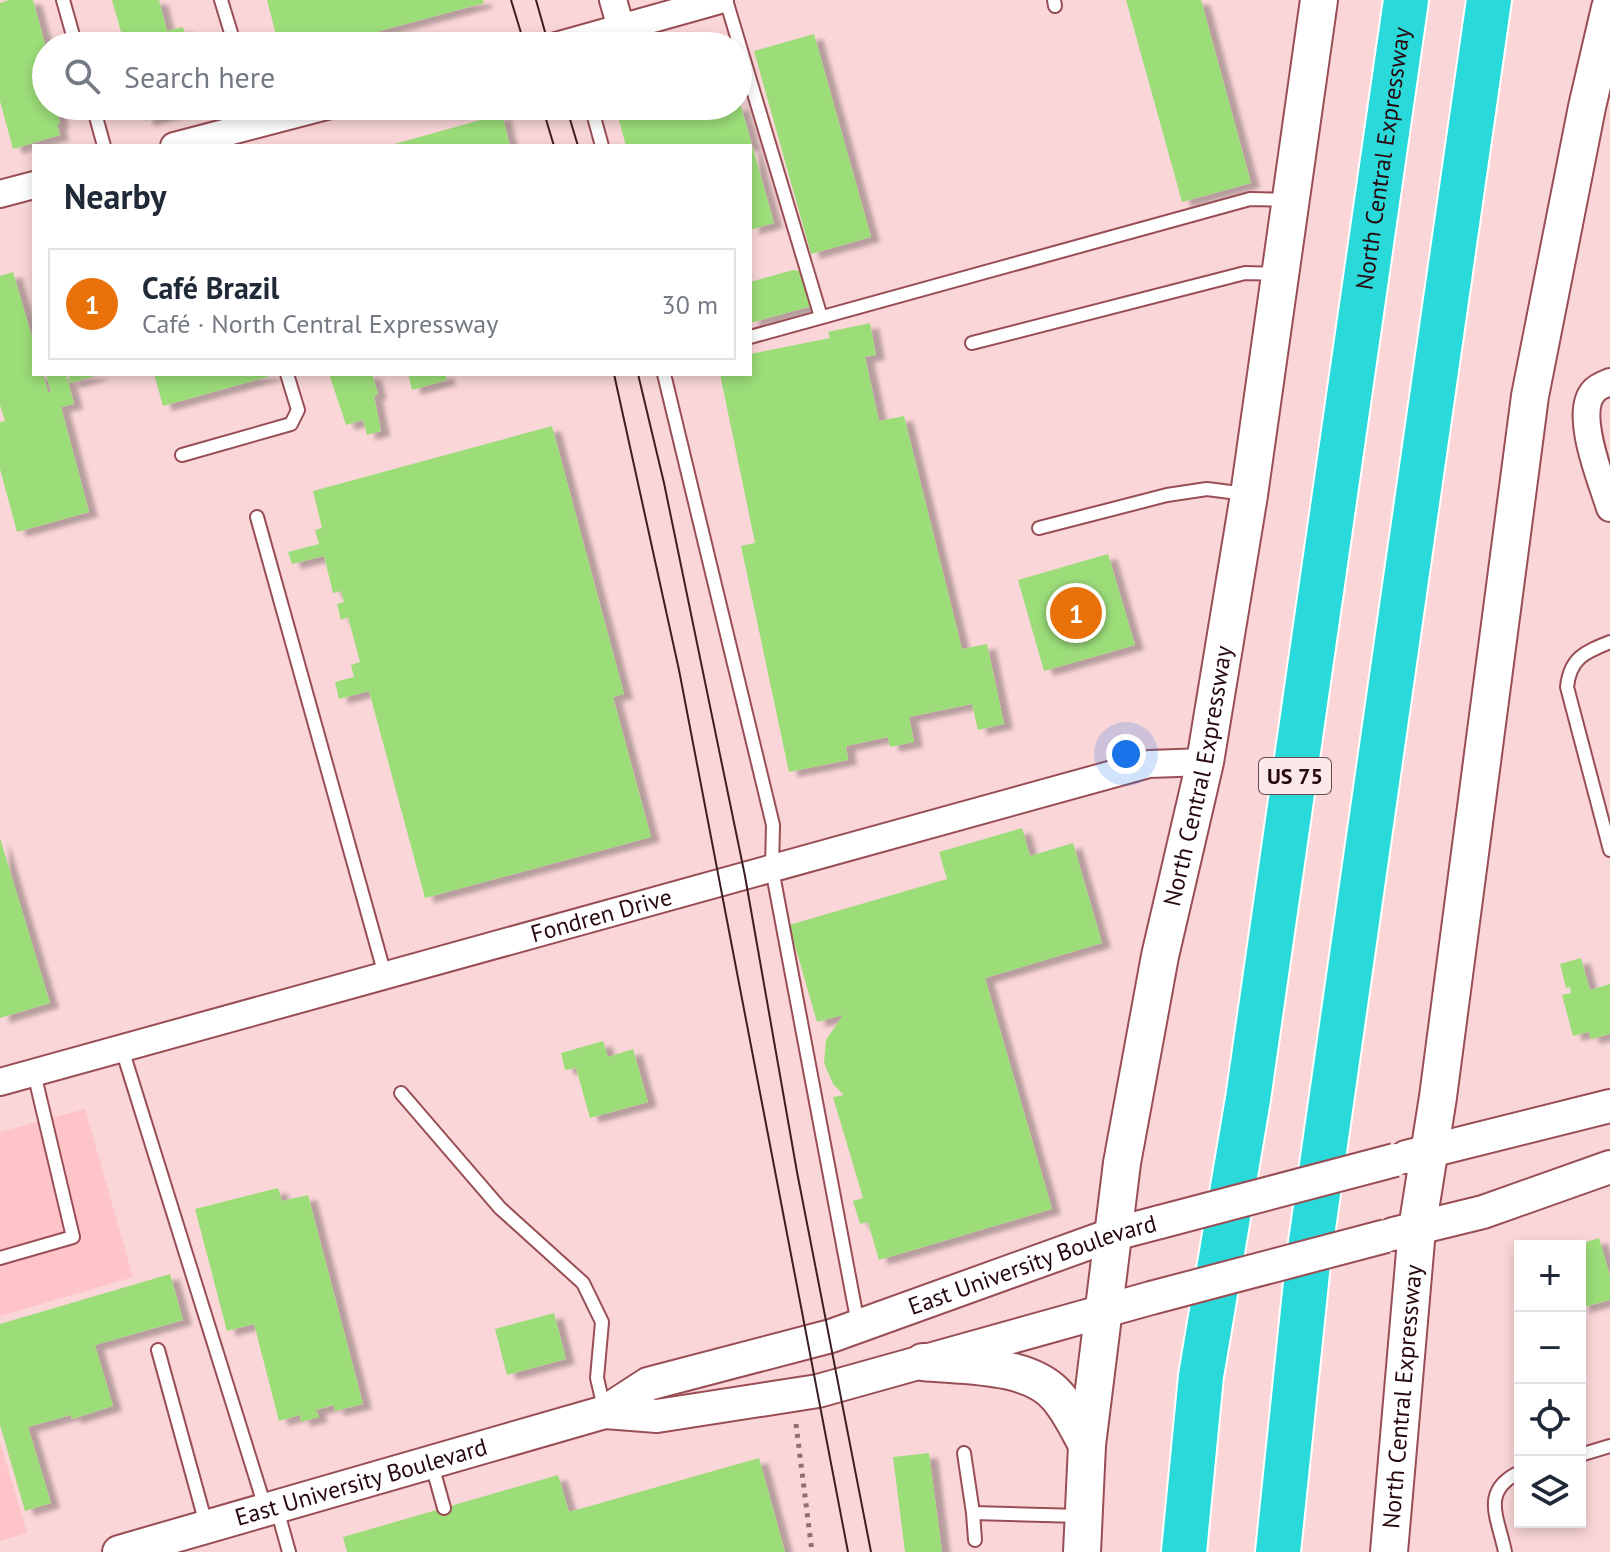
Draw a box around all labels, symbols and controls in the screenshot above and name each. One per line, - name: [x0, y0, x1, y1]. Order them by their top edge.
- street label: North Central Expressway: [1349, 25, 1417, 292]
- search box: [32, 32, 752, 120]
- icon: search: [60, 54, 104, 98]
- text: Search here: [124, 57, 275, 96]
- text: Nearby: [64, 174, 166, 218]
- text: Café Brazil: [142, 268, 279, 307]
- text: 1: [85, 288, 99, 321]
- text: 30 m: [662, 288, 718, 321]
- text: Café · North Central Expressway: [142, 307, 498, 340]
- pin: 1: [1050, 583, 1102, 643]
- street label: North Central Expressway: [1156, 643, 1239, 909]
- your location: [1106, 734, 1146, 774]
- road number: US 75: [1259, 758, 1331, 794]
- street label: Fondren Drive: [527, 881, 675, 949]
- street label: East University Boulevard: [904, 1208, 1160, 1322]
- map controls: [1514, 1240, 1586, 1528]
- button: +: [1514, 1240, 1586, 1312]
- street label: North Central Expressway: [1375, 1263, 1429, 1530]
- button: −: [1514, 1312, 1586, 1384]
- button: locate: [1514, 1384, 1586, 1456]
- street label: East University Boulevard: [231, 1431, 491, 1533]
- button: layers: [1514, 1456, 1586, 1528]

